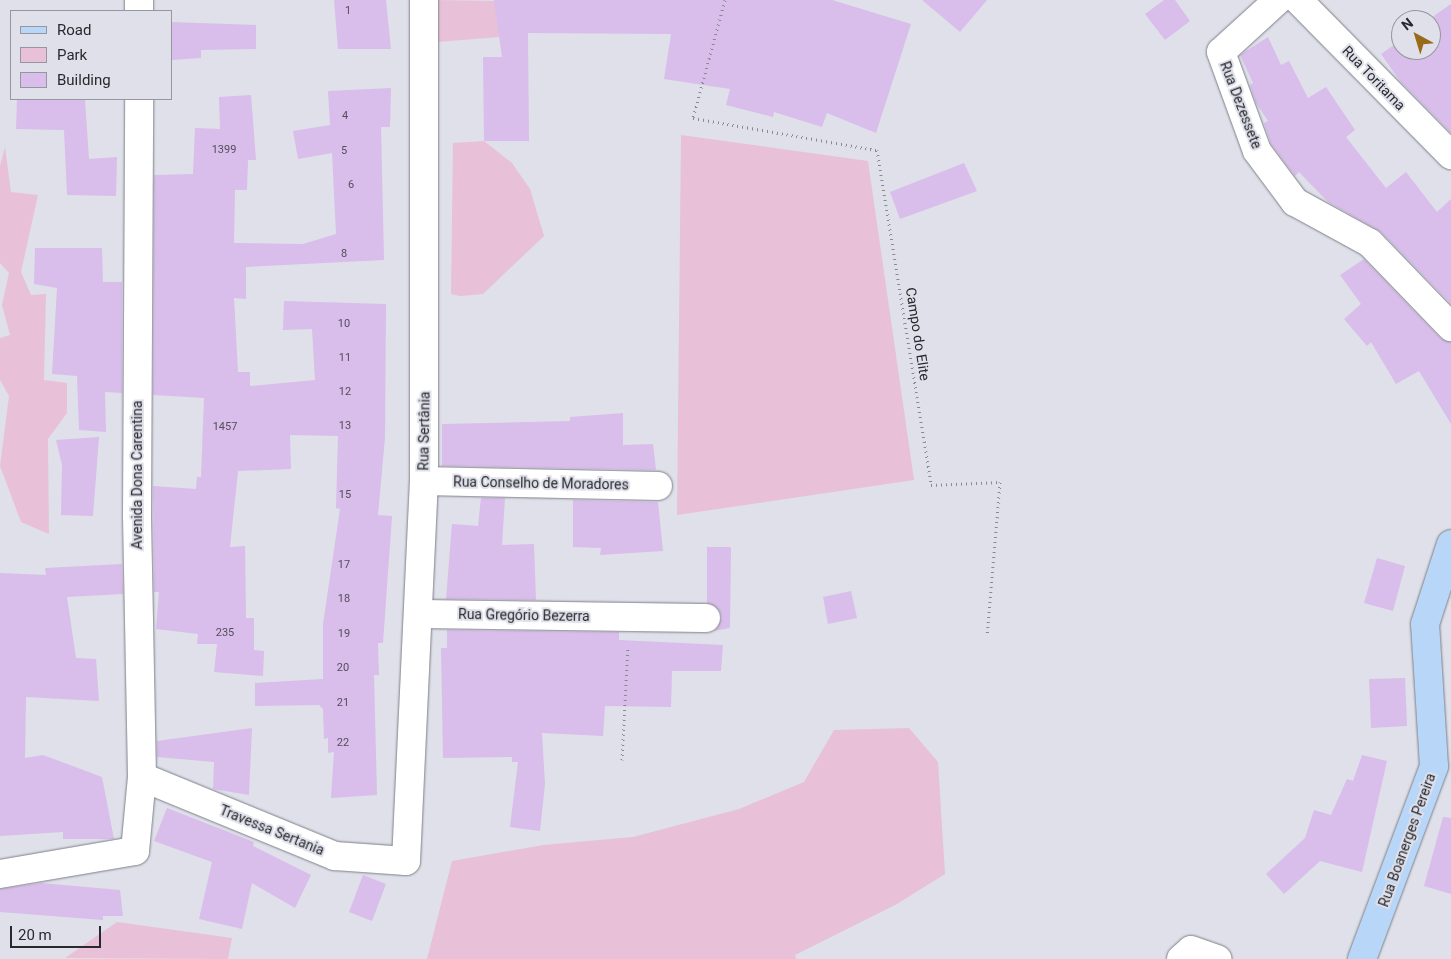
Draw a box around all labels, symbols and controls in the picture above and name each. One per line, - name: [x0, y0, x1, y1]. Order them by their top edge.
- house number: 1: [345, 4, 351, 18]
- legend: [10, 10, 172, 100]
- north arrow: [1391, 10, 1441, 60]
- text: N: [1398, 15, 1416, 33]
- text: Road: [57, 21, 91, 39]
- street label: Rua Toritama: [1339, 42, 1409, 114]
- text: Park: [57, 46, 87, 64]
- street label: Rua Dezessete: [1217, 59, 1265, 151]
- text: Building: [57, 71, 111, 89]
- house number: 4: [342, 109, 348, 123]
- house number: 1399: [212, 143, 236, 157]
- house number: 5: [341, 144, 347, 158]
- house number: 6: [348, 178, 354, 192]
- house number: 8: [341, 247, 347, 261]
- street label: Campo do Elite: [902, 286, 934, 382]
- house number: 10: [338, 317, 350, 331]
- house number: 11: [339, 351, 351, 365]
- house number: 12: [339, 385, 351, 399]
- street label: Rua Sertânia: [415, 391, 433, 471]
- street label: Avenida Dona Carentina: [129, 401, 145, 549]
- house number: 13: [339, 419, 351, 433]
- house number: 1457: [213, 420, 237, 434]
- street label: Rua Conselho de Moradores: [453, 473, 629, 493]
- house number: 15: [339, 488, 351, 502]
- house number: 17: [338, 558, 350, 572]
- house number: 18: [338, 592, 350, 606]
- street label: Rua Gregório Bezerra: [458, 605, 590, 625]
- house number: 235: [216, 626, 234, 640]
- house number: 19: [338, 627, 350, 641]
- house number: 20: [337, 661, 349, 675]
- house number: 21: [337, 696, 349, 710]
- house number: 22: [337, 736, 349, 750]
- street label: Rua Boanerges Pereira: [1375, 771, 1439, 909]
- street label: Travessa Sertania: [217, 801, 327, 859]
- scale bar: [12, 916, 104, 948]
- text: 20 m: [18, 926, 52, 944]

